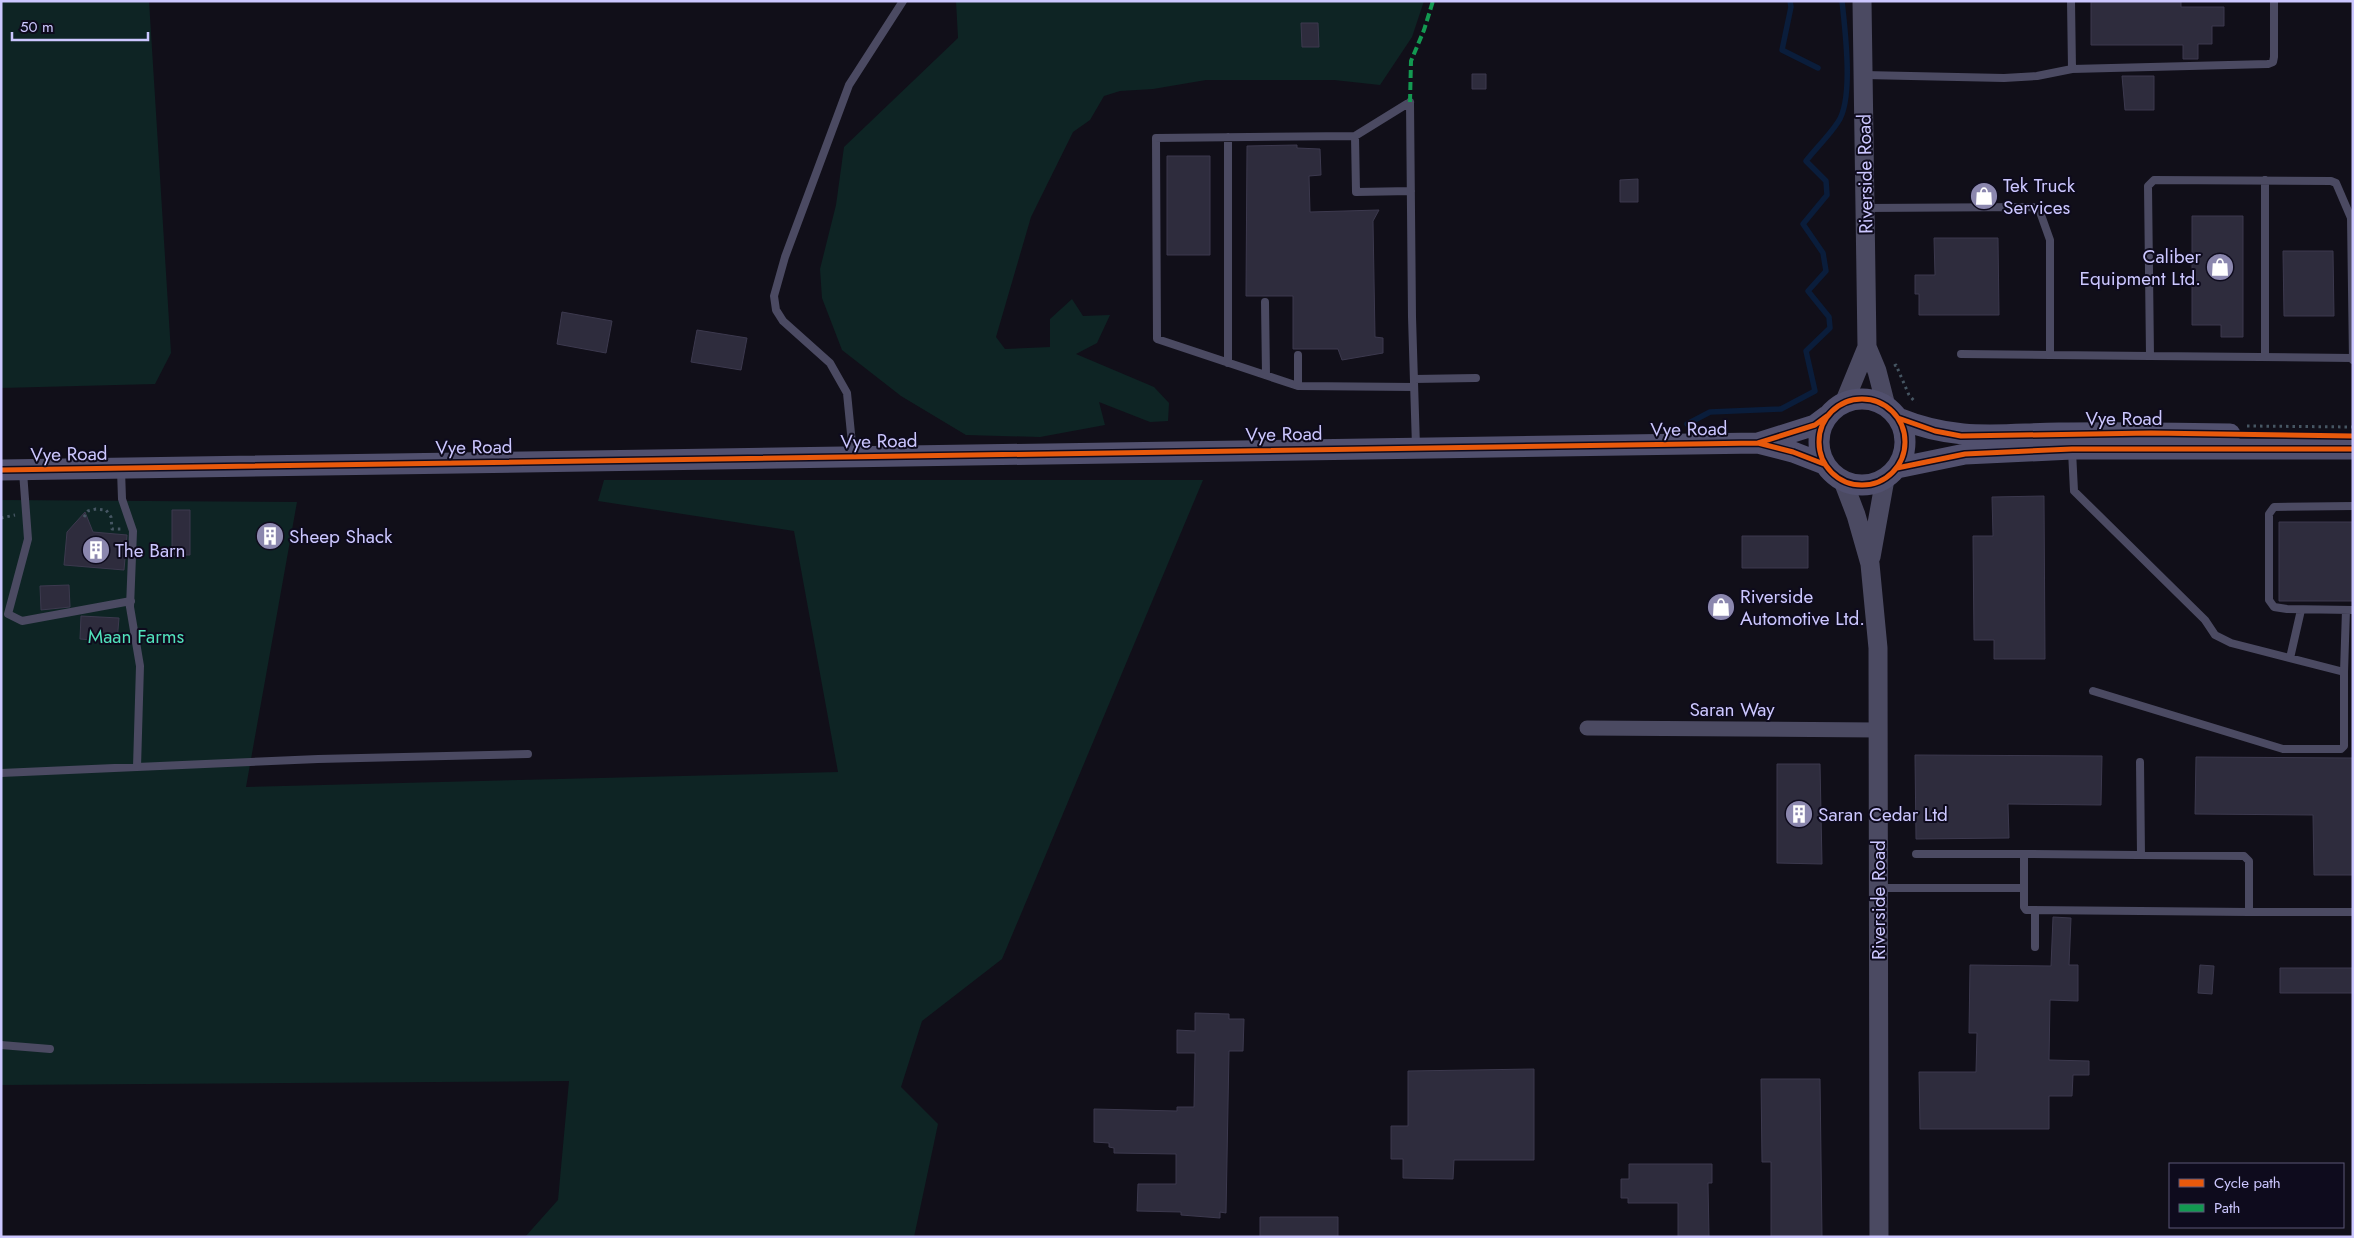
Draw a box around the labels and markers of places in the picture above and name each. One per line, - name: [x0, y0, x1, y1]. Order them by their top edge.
- place label: Tek Truck Services: [2003, 172, 2076, 221]
- shop icon: Tek Truck Services: [1969, 181, 1999, 211]
- place label: Caliber Equipment Ltd.: [2079, 243, 2201, 292]
- shop icon: Caliber Equipment Ltd.: [2205, 252, 2235, 282]
- building icon: Sheep Shack: [255, 521, 285, 551]
- place label: Sheep Shack: [289, 523, 393, 550]
- building icon: The Barn: [81, 535, 111, 565]
- place label: The Barn: [115, 537, 186, 564]
- place label: Riverside Automotive Ltd.: [1740, 583, 1865, 632]
- shop icon: Riverside Automotive Ltd.: [1706, 592, 1736, 622]
- building icon: Saran Cedar Ltd: [1784, 799, 1814, 829]
- place label: Saran Cedar Ltd: [1818, 801, 1948, 828]

